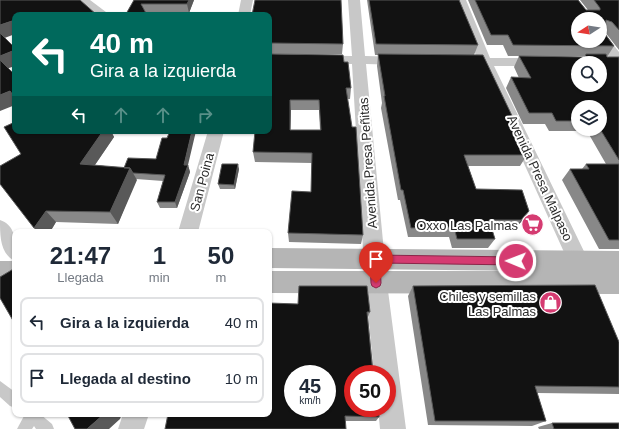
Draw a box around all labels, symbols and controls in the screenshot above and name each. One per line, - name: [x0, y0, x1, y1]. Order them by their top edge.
- north arrow: [571, 12, 607, 48]
- map controls: [571, 12, 607, 136]
- icon: left: [24, 28, 76, 80]
- text: 40 m: [90, 28, 154, 59]
- button: search: [571, 56, 607, 92]
- text: Gira a la izquierda: [90, 61, 236, 81]
- street label: Avenida Presa Peñitas: [356, 96, 380, 229]
- button: layers: [571, 100, 607, 136]
- icon: left: [68, 104, 90, 126]
- icon: ahead: [110, 104, 132, 126]
- icon: ahead: [152, 104, 174, 126]
- icon: right: [194, 104, 216, 126]
- street label: Avenida Presa Malpaso: [504, 113, 576, 243]
- street label: San Poina: [187, 150, 217, 213]
- supermarket icon: Oxxo Las Palmas: [520, 212, 546, 238]
- place label: Oxxo Las Palmas: [416, 218, 518, 233]
- position arrow: [495, 240, 537, 282]
- text: 21:47: [50, 242, 111, 269]
- text: 1: [153, 242, 166, 269]
- text: 50: [208, 242, 234, 269]
- pin: [359, 242, 393, 283]
- icon: arrive: [365, 248, 387, 270]
- text: Llegada: [57, 270, 104, 285]
- text: min: [149, 270, 170, 285]
- text: m: [215, 270, 226, 285]
- place label: Chiles y semillas Las Palmas: [439, 289, 536, 319]
- shop icon: Chiles y semillas Las Palmas: [538, 290, 564, 316]
- icon: left: [26, 311, 48, 333]
- text: Gira a la izquierda: [60, 314, 189, 331]
- text: 40 m: [225, 314, 258, 331]
- speed limit sign: 50: [344, 365, 396, 417]
- icon: arrive: [26, 367, 48, 389]
- text: Llegada al destino: [60, 370, 191, 387]
- text: 10 m: [225, 370, 258, 387]
- text: 45: [299, 375, 321, 397]
- text: km/h: [299, 395, 321, 406]

